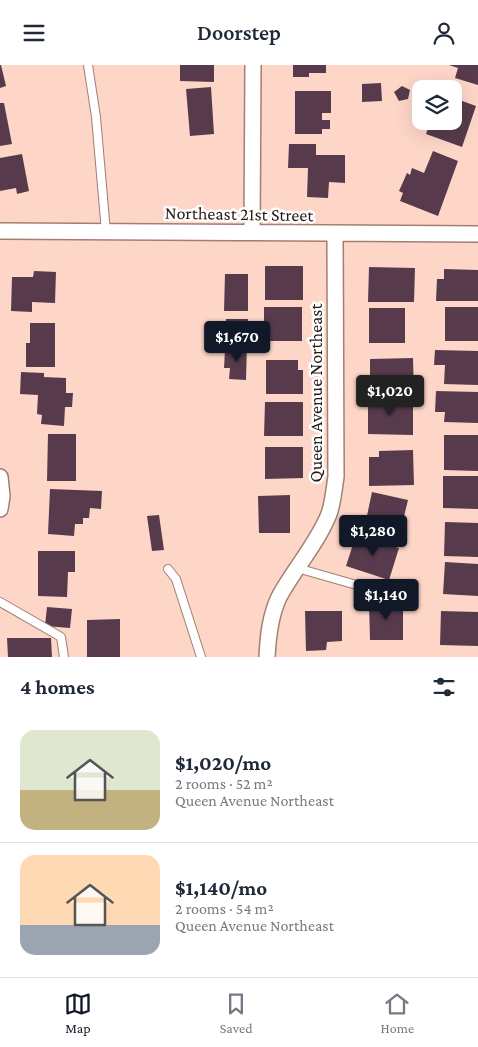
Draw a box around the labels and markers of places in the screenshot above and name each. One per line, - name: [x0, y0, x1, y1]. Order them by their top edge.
- pin: $1,670: [196, 321, 278, 363]
- pin: $1,020: [349, 375, 431, 417]
- pin: $1,280: [332, 515, 414, 557]
- pin: $1,140: [345, 579, 427, 621]

